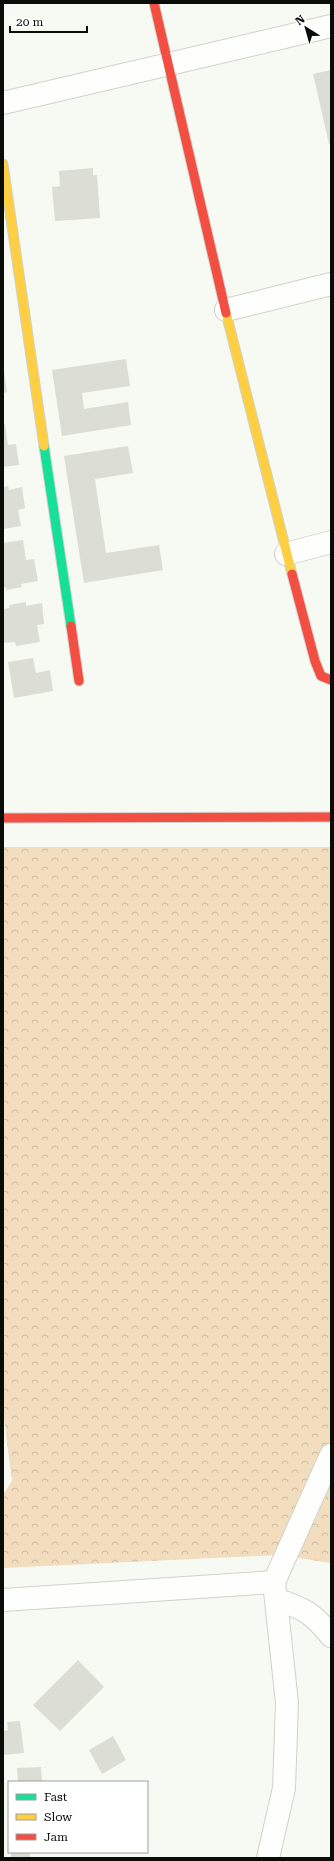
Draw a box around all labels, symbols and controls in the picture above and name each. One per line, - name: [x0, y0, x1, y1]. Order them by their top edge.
- scale bar: [10, 8, 87, 34]
- north arrow: [286, 8, 326, 48]
- text: N: [293, 12, 308, 28]
- text: 20 m: [16, 15, 43, 29]
- legend: [8, 1781, 148, 1853]
- text: Fast: [44, 1790, 68, 1804]
- text: Slow: [44, 1810, 72, 1824]
- text: Jam: [44, 1830, 68, 1844]

